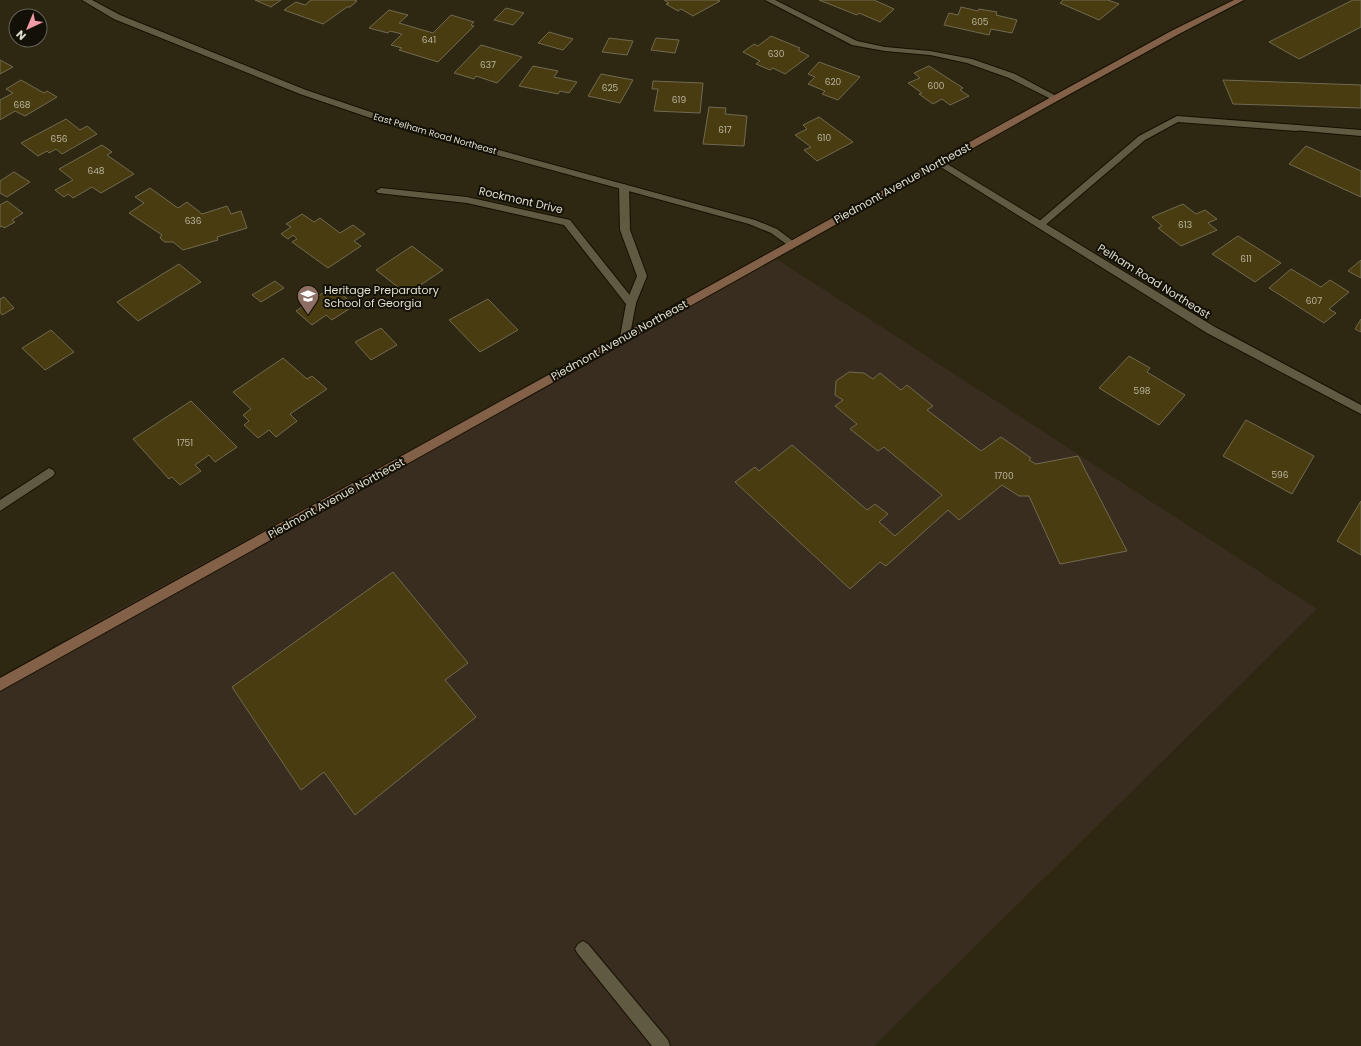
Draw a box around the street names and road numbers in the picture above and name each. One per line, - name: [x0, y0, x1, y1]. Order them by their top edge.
- street label: East Pelham Road Northeast: [372, 111, 498, 157]
- street label: Piedmont Avenue Northeast: [831, 139, 973, 227]
- street label: Rockmont Drive: [477, 183, 565, 218]
- street label: Pelham Road Northeast: [1095, 240, 1213, 322]
- street label: Piedmont Avenue Northeast: [548, 296, 690, 384]
- street label: Piedmont Avenue Northeast: [265, 454, 407, 542]

